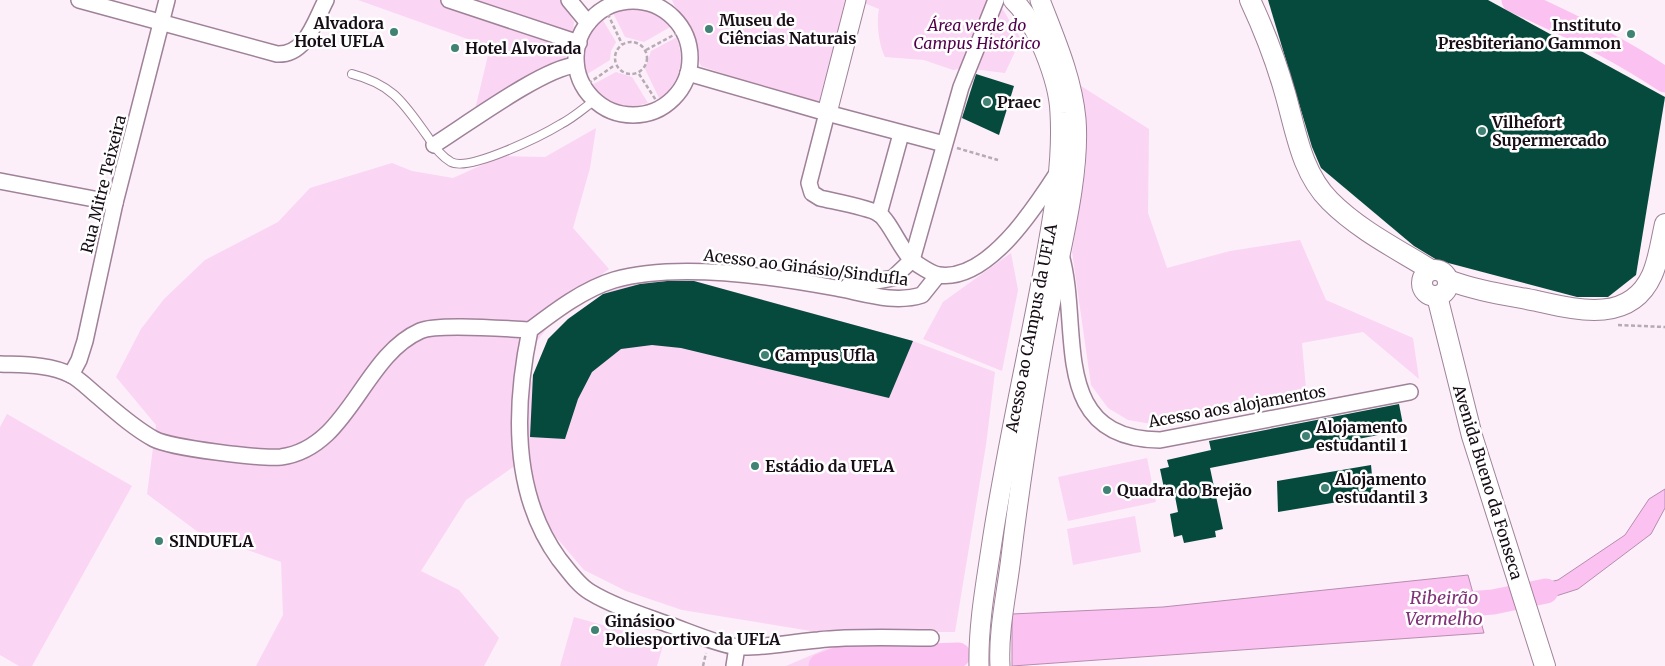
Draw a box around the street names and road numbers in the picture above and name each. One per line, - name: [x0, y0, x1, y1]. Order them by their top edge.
- street label: Rua Mitre Teixeira: [76, 112, 130, 255]
- street label: Acesso ao CAmpus da UFLA: [1001, 221, 1061, 435]
- street label: Acesso ao Ginásio/Sindufla: [702, 244, 910, 290]
- street label: Acesso aos alojamentos: [1146, 381, 1327, 432]
- street label: Avenida Bueno da Fonseca: [1449, 381, 1527, 582]

